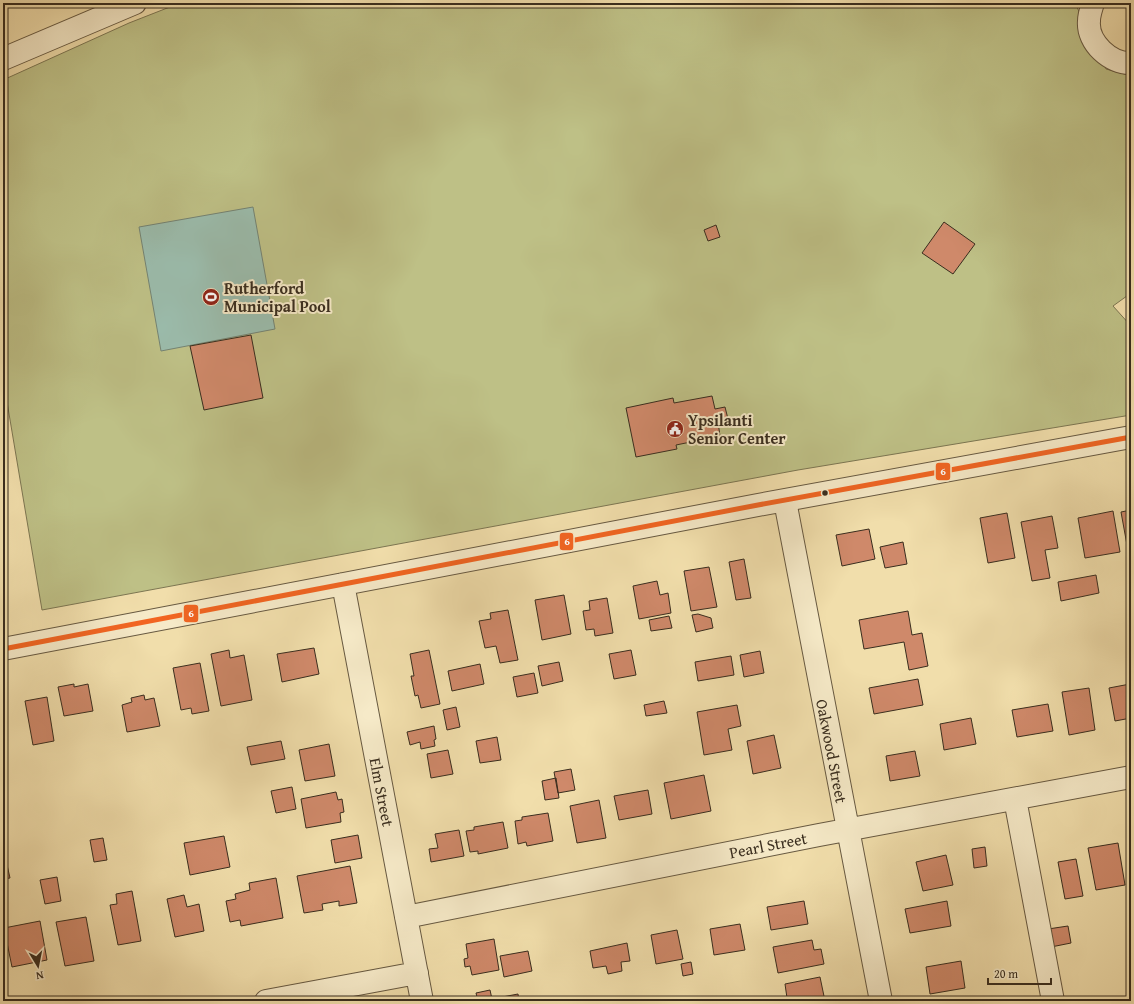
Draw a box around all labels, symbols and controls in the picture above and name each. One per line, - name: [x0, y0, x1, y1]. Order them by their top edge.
- place label: Rutherford Municipal Pool: [224, 276, 331, 318]
- sports icon: Rutherford Municipal Pool: [201, 287, 221, 307]
- place label: Ypsilanti Senior Center: [688, 408, 786, 450]
- public building icon: Ypsilanti Senior Center: [665, 419, 685, 439]
- line badge: 6: [935, 462, 951, 481]
- text: 6: [940, 463, 946, 479]
- unlabelled marker: [820, 488, 830, 498]
- line badge: 6: [559, 532, 574, 551]
- text: 6: [564, 533, 570, 549]
- line badge: 6: [183, 604, 199, 623]
- text: 6: [188, 605, 194, 621]
- street label: Oakwood Street: [810, 697, 854, 805]
- street label: Elm Street: [364, 756, 400, 829]
- street label: Pearl Street: [727, 826, 809, 864]
- north arrow: [18, 946, 58, 986]
- scale bar: [988, 960, 1051, 986]
- text: 20 m: [994, 965, 1018, 982]
- text: N: [34, 967, 45, 984]

